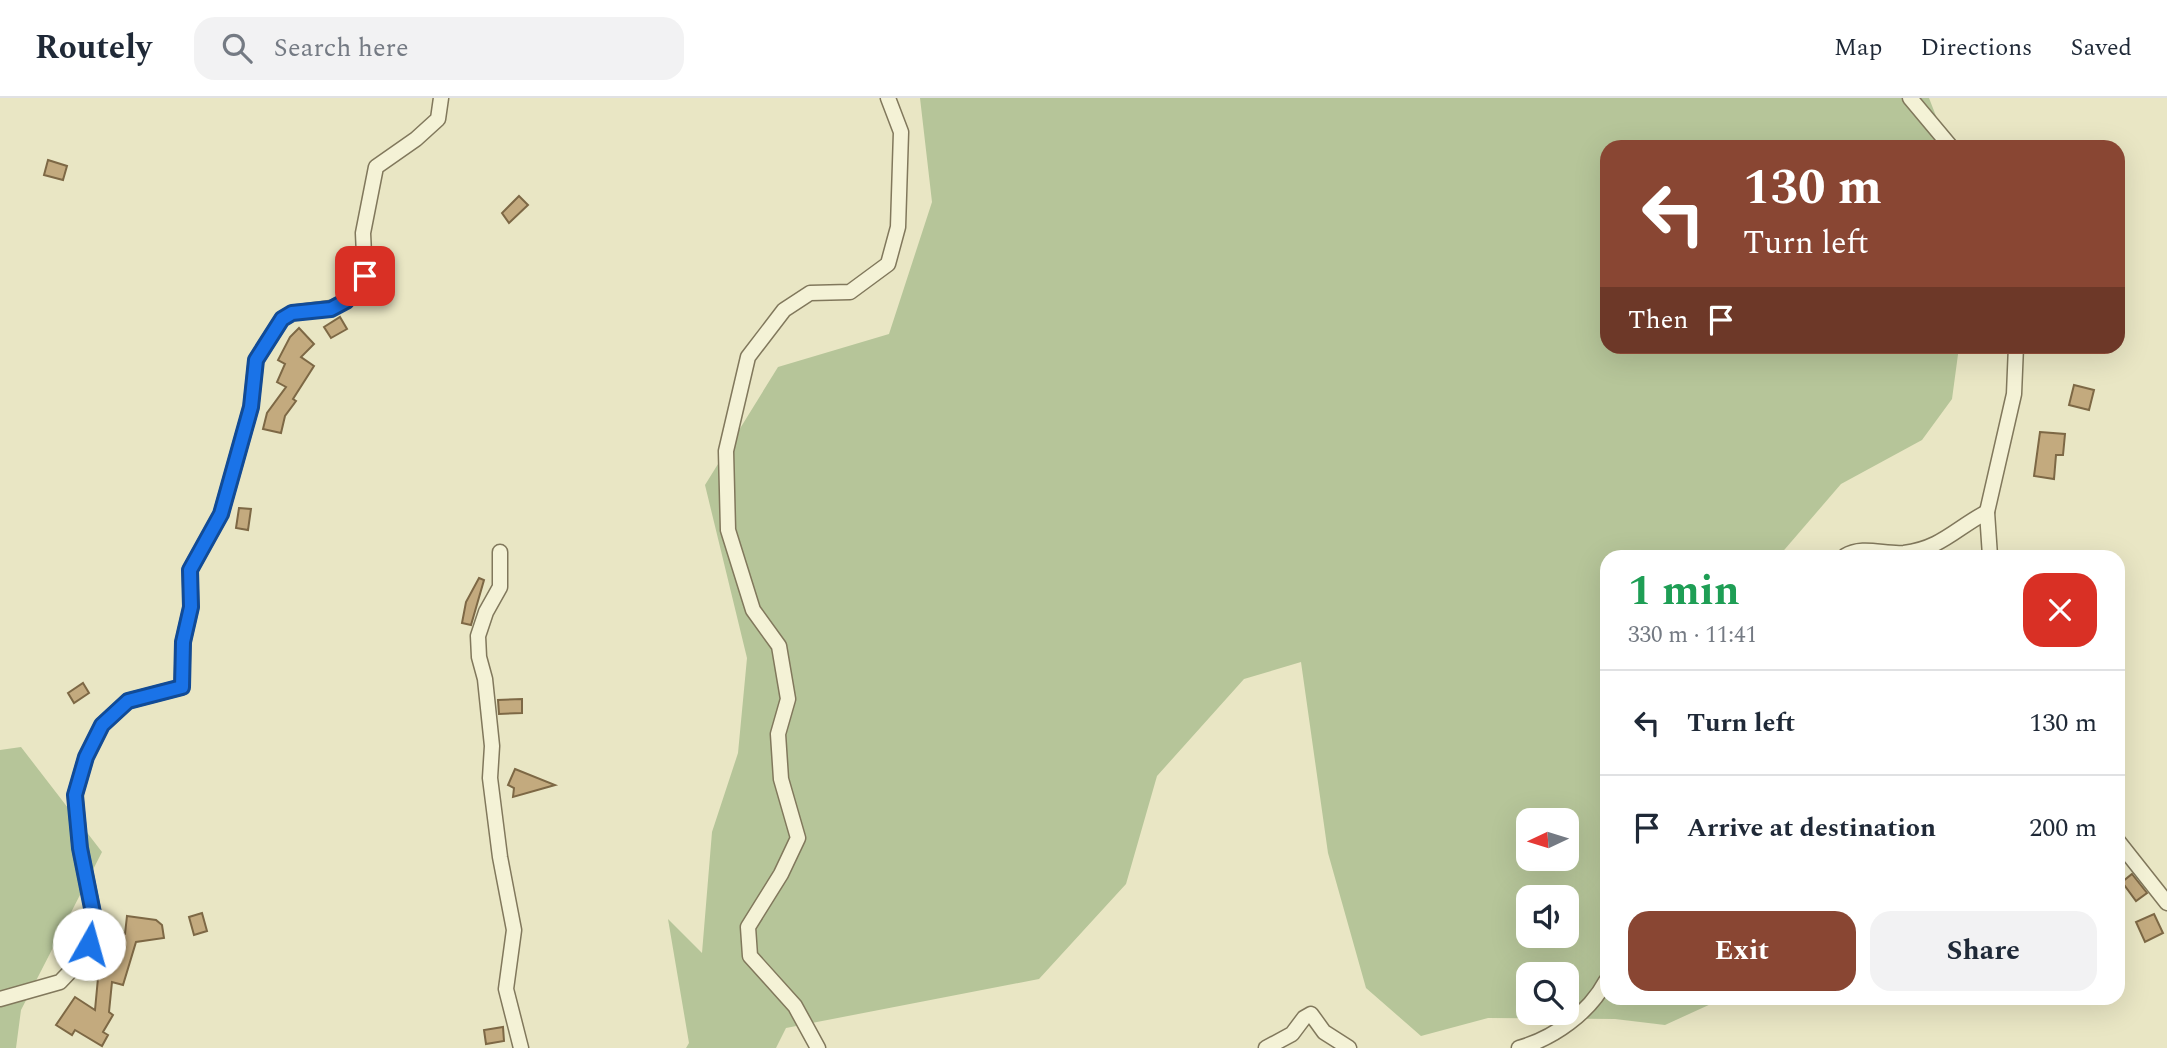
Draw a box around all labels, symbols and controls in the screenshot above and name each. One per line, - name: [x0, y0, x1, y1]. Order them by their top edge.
- search box: [194, 17, 684, 80]
- text: Routely: [35, 23, 152, 73]
- text: Search here: [274, 28, 409, 68]
- icon: search: [218, 29, 256, 67]
- text: Map: [1834, 30, 1882, 66]
- text: Directions: [1920, 30, 2032, 66]
- text: Saved: [2070, 30, 2132, 66]
- text: 130 m: [1743, 151, 1882, 226]
- icon: left: [1628, 168, 1719, 259]
- text: Turn left: [1743, 219, 1869, 268]
- pin: [335, 246, 395, 306]
- icon: arrive: [346, 257, 384, 295]
- text: Then: [1628, 300, 1688, 340]
- icon: arrive: [1702, 301, 1740, 339]
- text: 1 min: [1628, 560, 1740, 623]
- button: close: [2023, 573, 2097, 647]
- text: 330 m · 11:41: [1628, 618, 1757, 653]
- text: Turn left: [1687, 703, 1795, 743]
- text: 130 m: [2029, 703, 2097, 743]
- icon: left: [1628, 704, 1666, 742]
- north arrow: [1516, 808, 1578, 872]
- map controls: [1516, 808, 1579, 1025]
- text: Arrive at destination: [1687, 808, 1936, 848]
- text: 200 m: [2029, 808, 2097, 848]
- icon: arrive: [1628, 809, 1666, 847]
- button: sound: [1516, 885, 1579, 948]
- position arrow: [52, 907, 126, 981]
- button: Exit: [1628, 911, 1856, 991]
- button: Share: [1870, 911, 2097, 991]
- button: search: [1516, 962, 1579, 1025]

